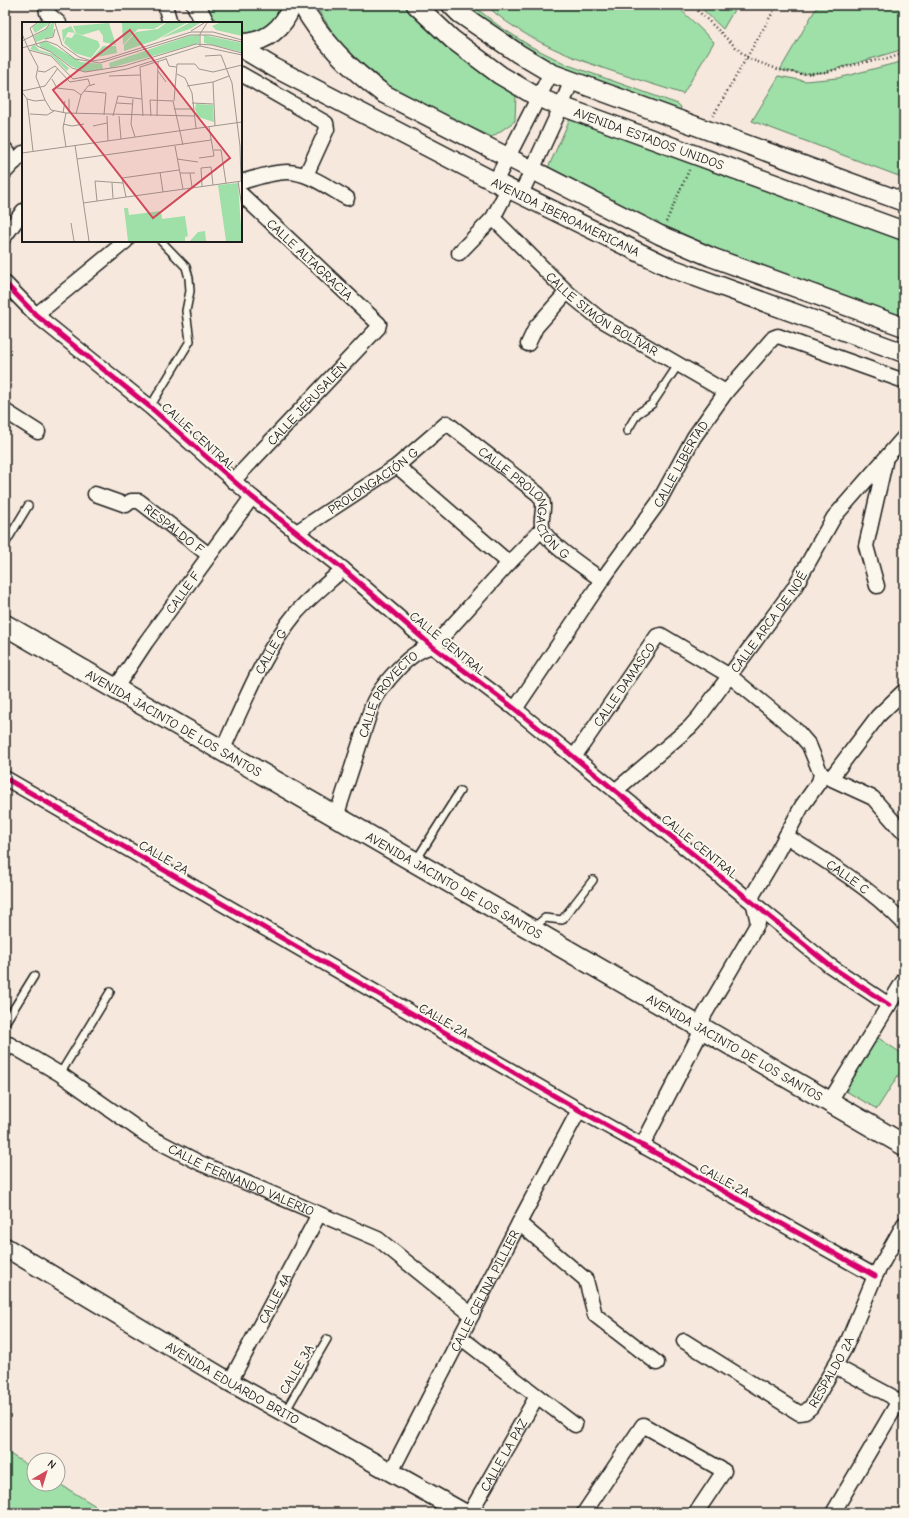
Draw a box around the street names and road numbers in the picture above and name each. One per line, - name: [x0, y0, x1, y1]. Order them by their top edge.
- street label: AVENIDA ESTADOS UNIDOS: [572, 104, 726, 173]
- street label: AVENIDA IBEROAMERICANA: [489, 174, 643, 260]
- street label: CALLE ALTAGRACIA: [264, 216, 356, 303]
- street label: CALLE SIMÓN BOLÍVAR: [543, 269, 661, 359]
- street label: CALLE JERUSALÉN: [264, 359, 350, 448]
- street label: CALLE CENTRAL: [159, 399, 239, 474]
- street label: CALLE LIBERTAD: [650, 418, 711, 510]
- street label: PROLONGACIÓN G: [325, 444, 421, 517]
- street label: CALLE PROLONGACIÓN G: [475, 444, 573, 562]
- street label: RESPALDO F: [141, 501, 208, 557]
- street label: CALLE F: [163, 568, 203, 616]
- street label: CALLE ARCA DE NOÉ: [727, 568, 810, 676]
- street label: CALLE CENTRAL: [407, 608, 489, 679]
- street label: CALLE G: [252, 626, 290, 677]
- street label: CALLE DAMASCO: [590, 640, 658, 730]
- street label: CALLE PROYECTO: [355, 648, 421, 739]
- street label: AVENIDA JACINTO DE LOS SANTOS: [83, 666, 264, 780]
- street label: CALLE CENTRAL: [659, 811, 741, 882]
- street label: AVENIDA JACINTO DE LOS SANTOS: [363, 829, 545, 942]
- street label: CALLE 2A: [136, 837, 192, 878]
- street label: CALLE C: [824, 857, 872, 897]
- street label: AVENIDA JACINTO DE LOS SANTOS: [644, 991, 825, 1104]
- street label: CALLE 2A: [416, 1000, 472, 1041]
- street label: CALLE FERNANDO VALERIO: [166, 1141, 317, 1219]
- street label: CALLE 2A: [697, 1161, 753, 1201]
- street label: CALLE CELINA PILLIER: [447, 1227, 522, 1354]
- street label: CALLE 4A: [256, 1270, 295, 1326]
- street label: RESPALDO 2A: [805, 1334, 857, 1410]
- street label: AVENIDA EDUARDO BRITO: [163, 1338, 302, 1427]
- street label: CALLE 3A: [276, 1341, 317, 1397]
- street label: CALLE LA PAZ: [477, 1416, 531, 1494]

